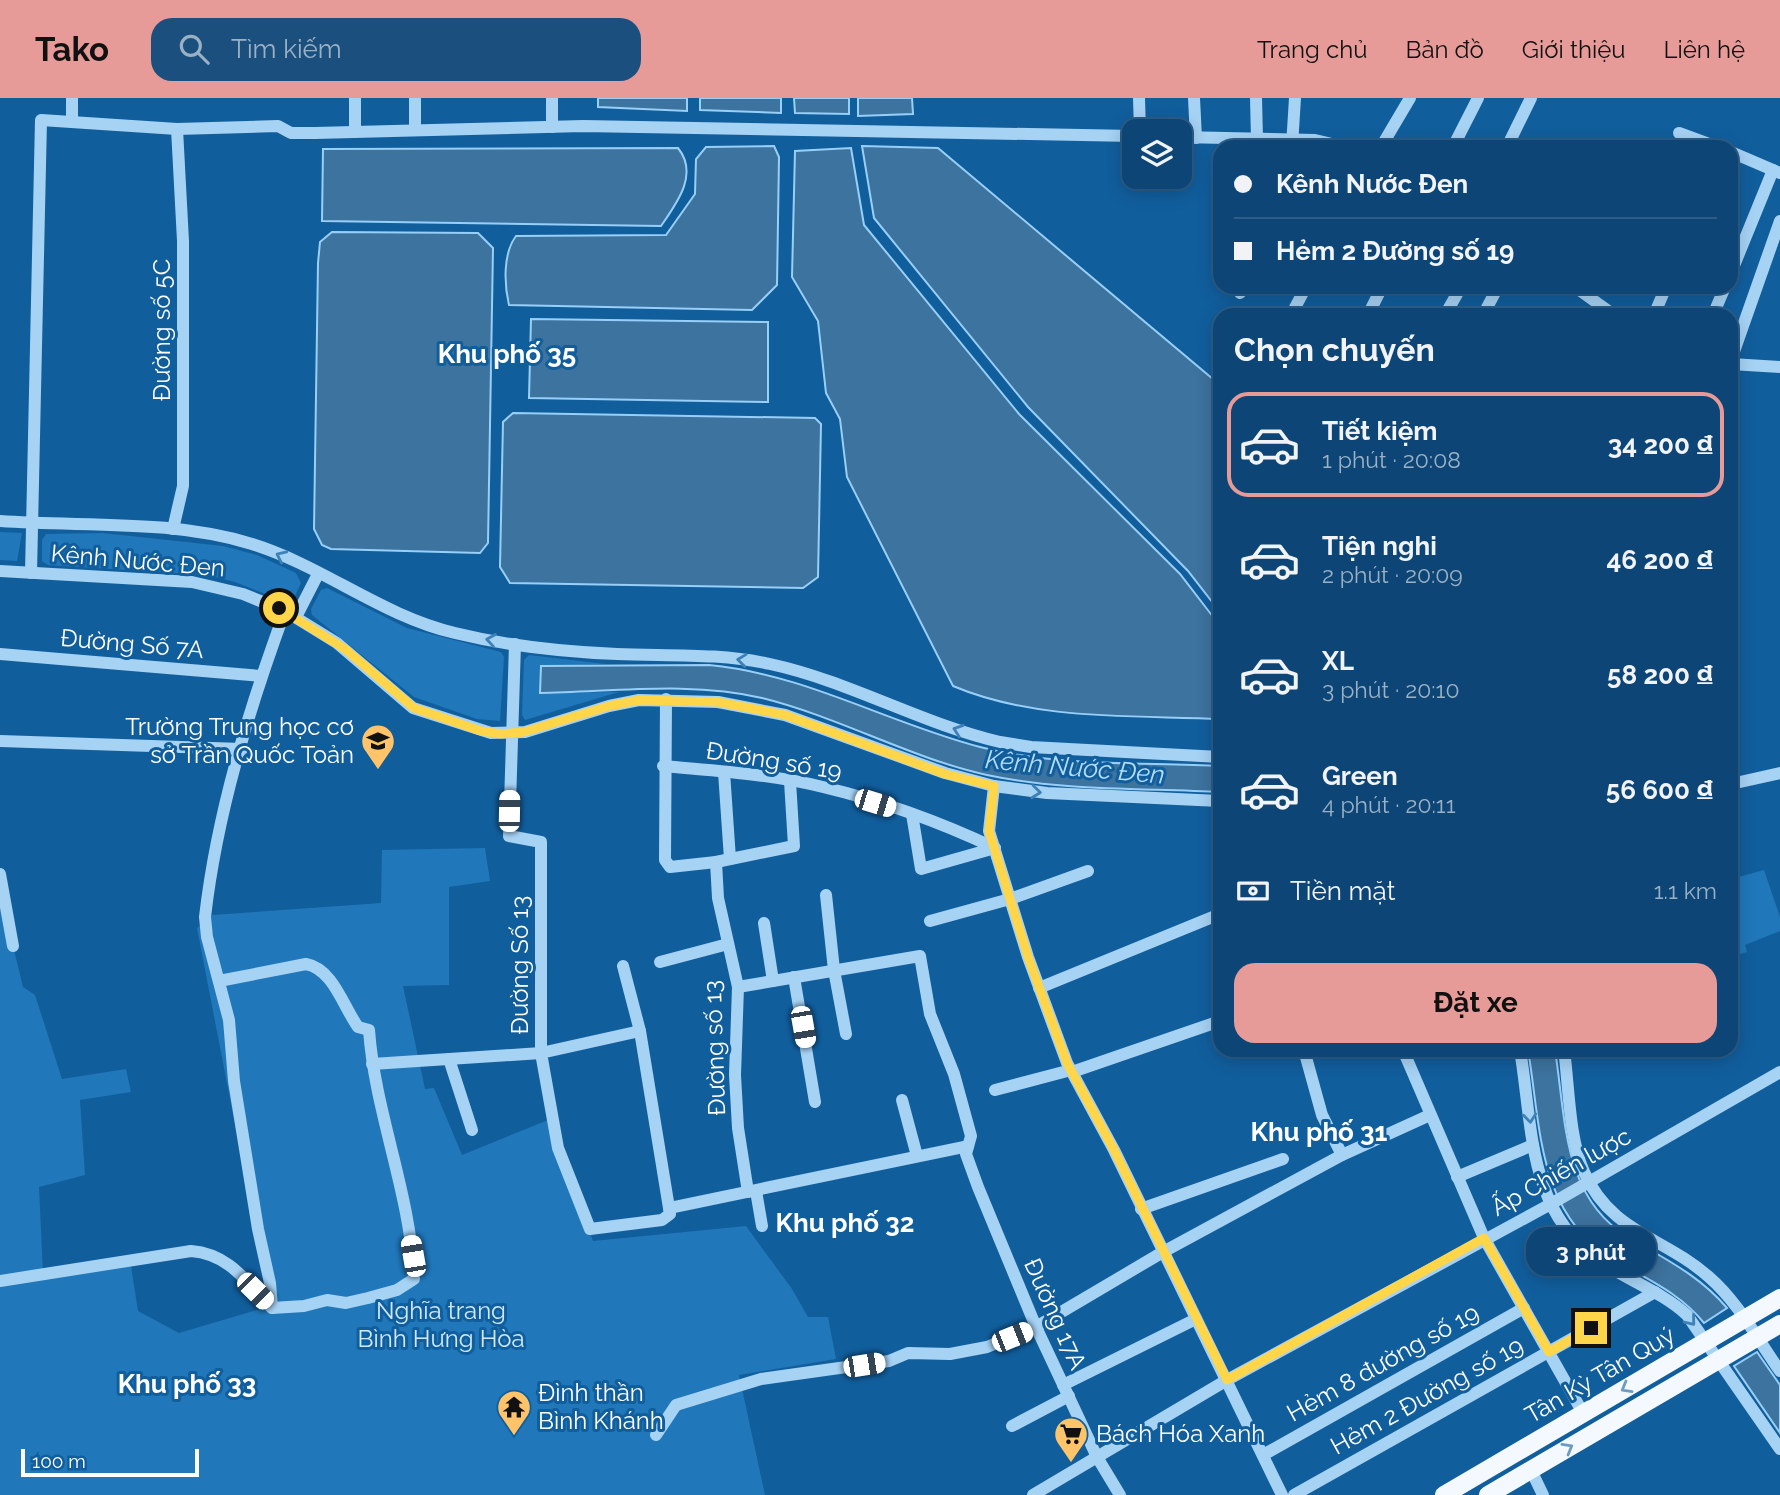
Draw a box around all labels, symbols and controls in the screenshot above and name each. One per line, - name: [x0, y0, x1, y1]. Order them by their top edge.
- search box: [151, 18, 641, 81]
- text: Tako: [35, 30, 109, 69]
- icon: search: [175, 30, 213, 68]
- text: Tìm kiếm: [231, 34, 342, 64]
- text: Trang chủ: [1257, 35, 1367, 64]
- text: Bản đồ: [1405, 35, 1484, 64]
- text: Giới thiệu: [1522, 35, 1625, 64]
- text: Liên hệ: [1663, 35, 1745, 64]
- map controls: [1122, 119, 1192, 189]
- button: layers: [1122, 119, 1192, 189]
- text: Kênh Nước Đen: [1276, 169, 1468, 199]
- text: Hẻm 2 Đường số 19: [1276, 236, 1514, 266]
- street label: Đường số 5C: [147, 259, 176, 401]
- text: Chọn chuyến: [1234, 331, 1435, 368]
- district label: Khu phố 35: [438, 339, 576, 369]
- icon: car: [1238, 413, 1301, 476]
- text: Tiết kiệm: [1322, 416, 1437, 446]
- text: 34 200 ₫: [1608, 430, 1713, 460]
- text: 1 phút · 20:08: [1322, 446, 1461, 473]
- icon: car: [1238, 528, 1301, 591]
- text: Tiện nghi: [1322, 531, 1437, 561]
- street label: Kênh Nước Đen: [50, 538, 226, 583]
- text: 46 200 ₫: [1607, 545, 1713, 575]
- one-way arrow: [276, 550, 288, 564]
- text: 2 phút · 20:09: [1322, 561, 1463, 588]
- route start: [263, 592, 295, 624]
- street label: Đường Số 7A: [59, 623, 205, 664]
- one-way arrow: [485, 633, 497, 648]
- icon: car: [1238, 643, 1301, 706]
- text: XL: [1322, 646, 1354, 676]
- one-way arrow: [736, 652, 748, 667]
- text: 58 200 ₫: [1607, 660, 1713, 690]
- text: 3 phút · 20:10: [1322, 676, 1460, 703]
- place label: Trường Trung học cơ sở Trần Quốc Toản: [125, 712, 354, 769]
- school or university icon: Trường Trung học cơ sở Trần Quốc Toản: [359, 722, 397, 771]
- one-way arrow: [952, 724, 964, 738]
- street label: Đường số 19: [704, 735, 844, 786]
- water label: Kênh Nước Đen: [984, 744, 1166, 790]
- icon: car: [1238, 758, 1301, 821]
- text: Green: [1322, 761, 1398, 791]
- text: 56 600 ₫: [1606, 775, 1713, 805]
- one-way arrow: [1031, 784, 1042, 799]
- car: [852, 787, 899, 819]
- car: [499, 790, 520, 832]
- text: 4 phút · 20:11: [1322, 791, 1456, 818]
- icon: cash: [1234, 872, 1272, 910]
- text: Tiền mặt: [1290, 876, 1395, 906]
- text: 1.1 km: [1654, 877, 1717, 904]
- street label: Đường Số 13: [505, 896, 534, 1034]
- button: Đặt xe: [1234, 963, 1717, 1043]
- street label: Đường số 13: [698, 980, 731, 1116]
- car: [790, 1004, 817, 1050]
- one-way arrow: [1522, 1112, 1537, 1123]
- district label: Khu phố 31: [1251, 1117, 1388, 1147]
- street label: Ấp Chiến lược: [1485, 1120, 1636, 1222]
- district label: Khu phố 32: [776, 1208, 914, 1238]
- callout: 3 phút: [1526, 1226, 1656, 1276]
- car: [400, 1233, 427, 1279]
- text: 3 phút: [1556, 1238, 1626, 1265]
- street label: Đường 17A: [1018, 1254, 1093, 1374]
- car: [233, 1269, 278, 1313]
- park label: Nghĩa trang Bình Hưng Hòa: [357, 1296, 525, 1353]
- street label: Hẻm 8 đường số 19: [1282, 1298, 1484, 1427]
- route end: [1575, 1312, 1607, 1344]
- one-way arrow: [1683, 1313, 1695, 1326]
- car: [989, 1319, 1036, 1355]
- street label: Tân Kỳ Tân Quý: [1520, 1320, 1680, 1429]
- street label: Hẻm 2 Đường số 19: [1325, 1331, 1528, 1461]
- car: [842, 1351, 887, 1379]
- district label: Khu phố 33: [118, 1369, 256, 1399]
- place label: Đình thần Bình Khánh: [538, 1378, 664, 1435]
- one-way arrow: [1621, 1380, 1634, 1393]
- temple icon: Đình thần Bình Khánh: [495, 1388, 533, 1437]
- supermarket icon: Bách Hóa Xanh: [1052, 1415, 1090, 1464]
- place label: Bách Hóa Xanh: [1096, 1419, 1265, 1448]
- one-way arrow: [1560, 1443, 1573, 1456]
- scale bar: [21, 1446, 200, 1478]
- text: 100 m: [32, 1450, 86, 1472]

